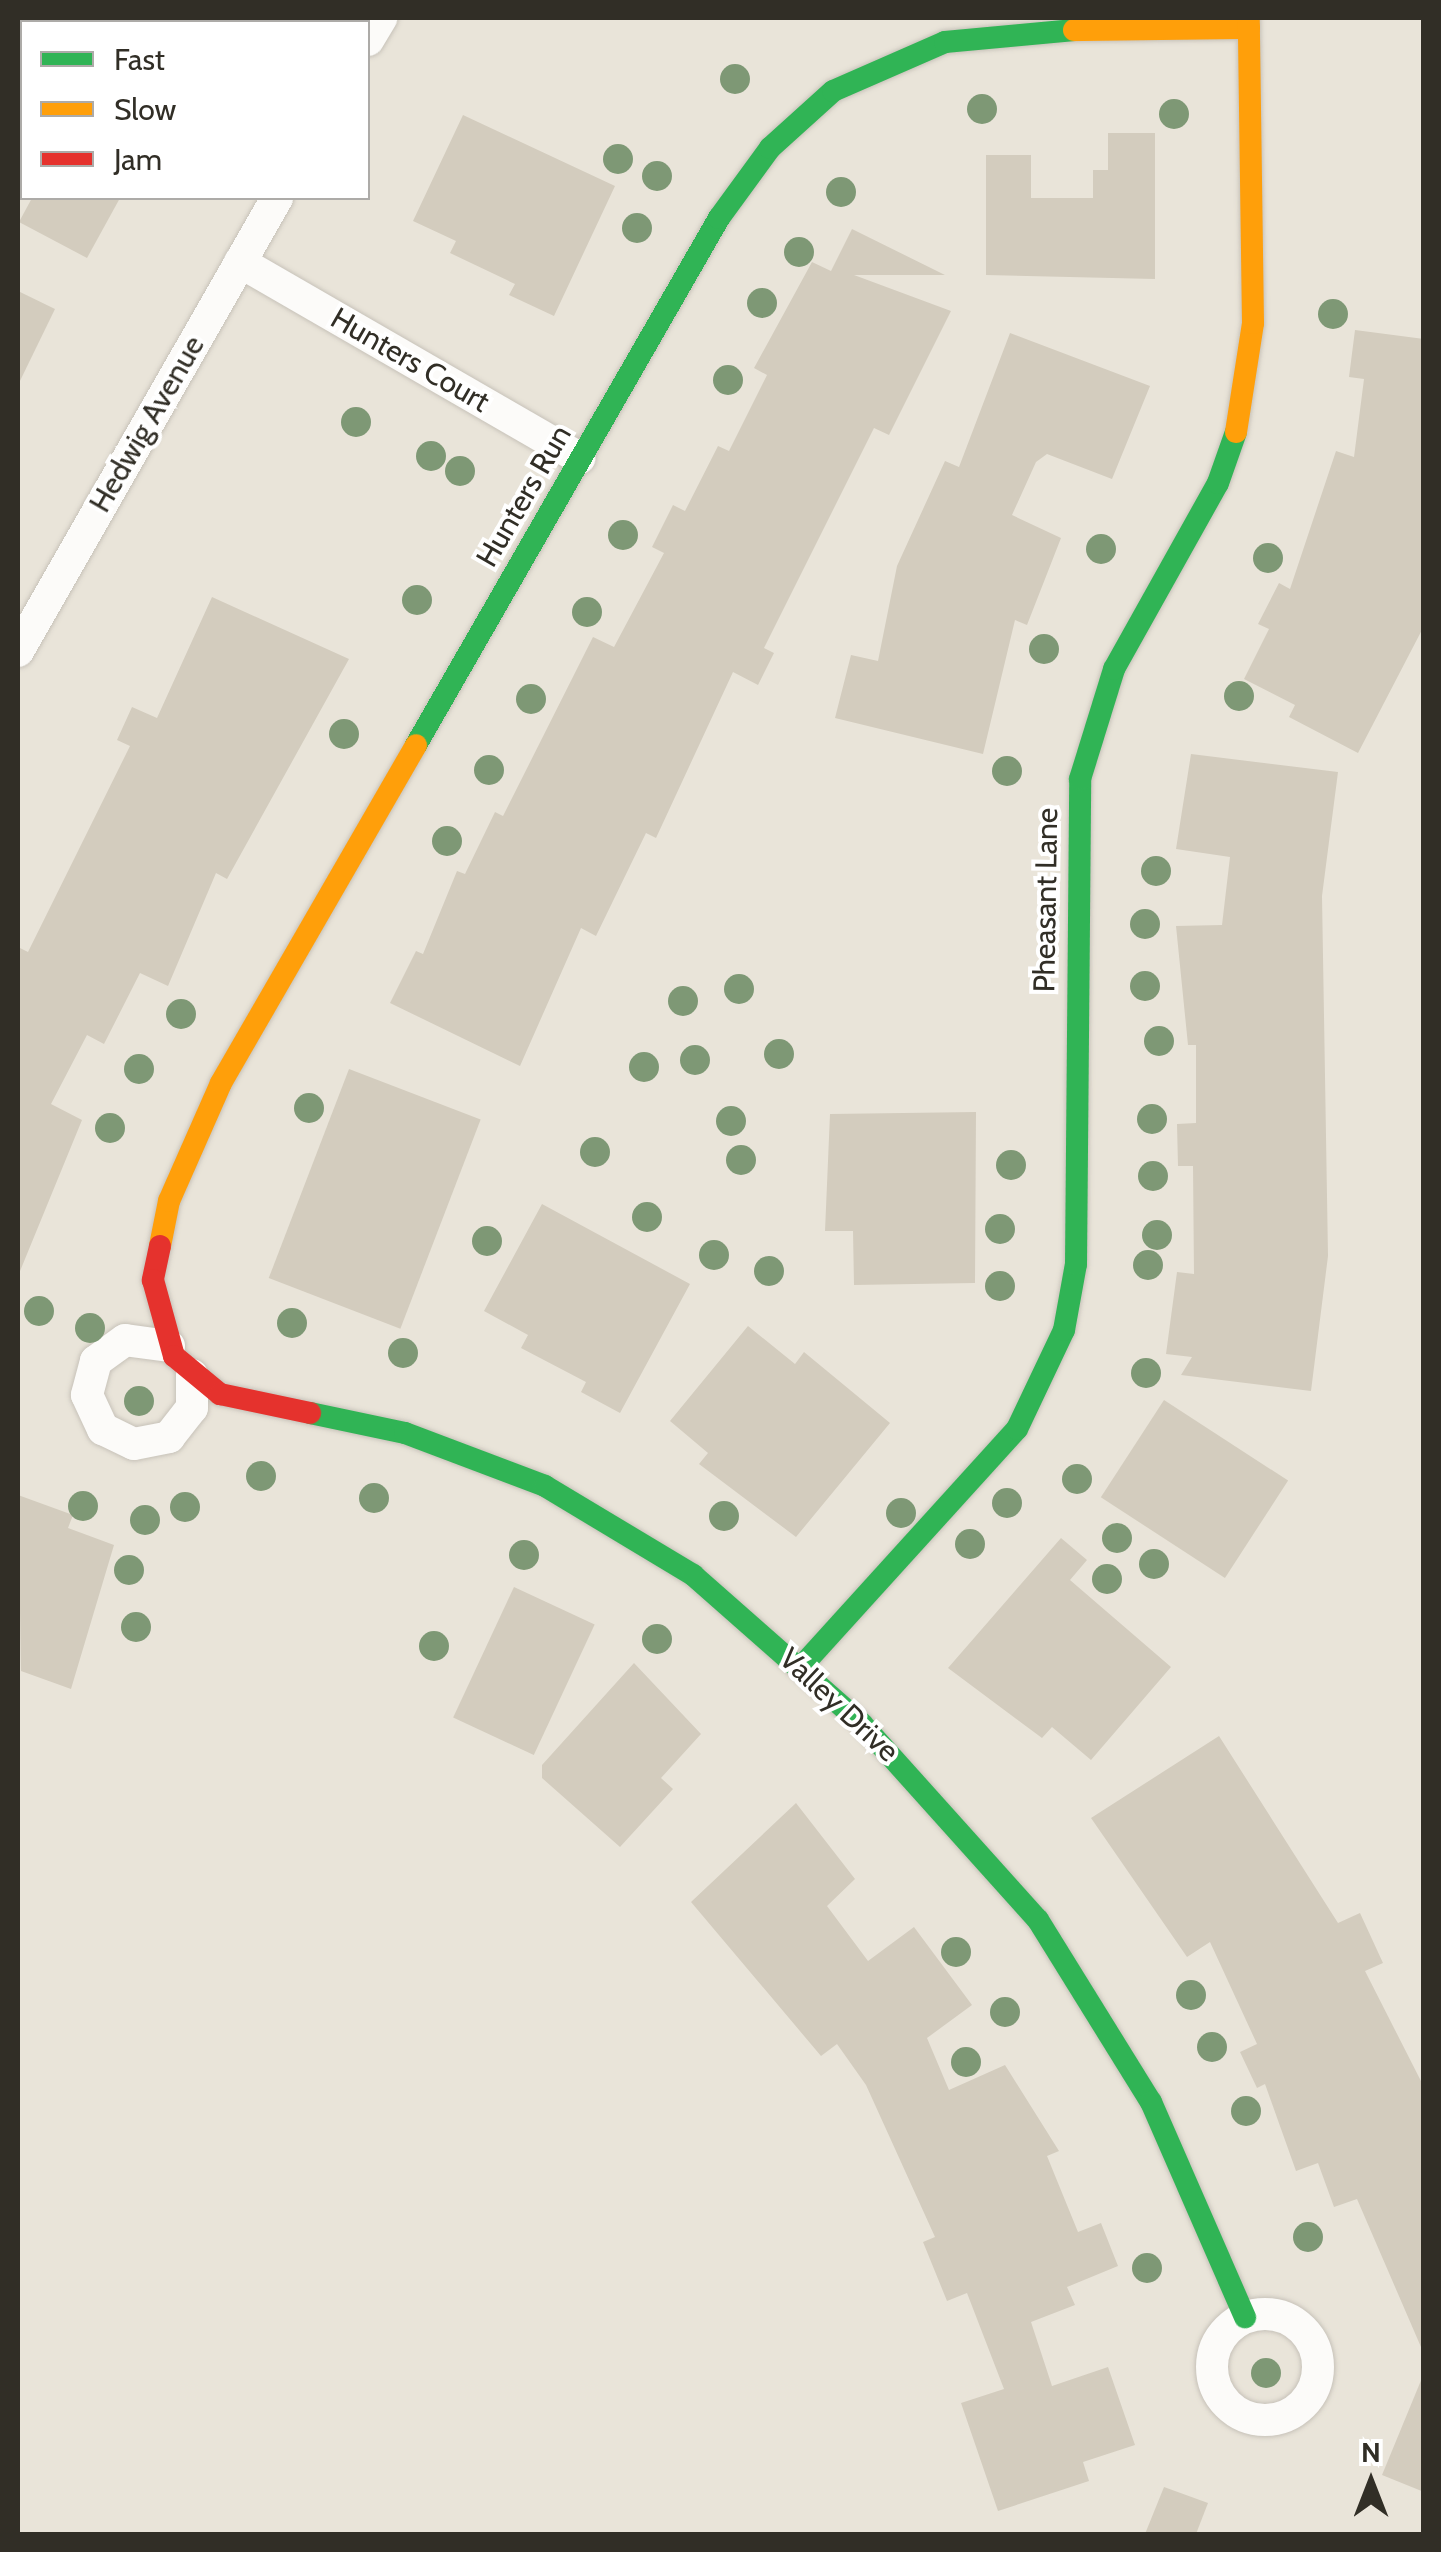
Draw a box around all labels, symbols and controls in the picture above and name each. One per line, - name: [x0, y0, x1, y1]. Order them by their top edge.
- legend: [20, 20, 370, 200]
- text: Fast: [114, 41, 165, 78]
- text: Slow: [114, 91, 176, 128]
- text: Jam: [114, 141, 162, 178]
- street label: Hunters Court: [324, 300, 496, 420]
- street label: Hedwig Avenue: [82, 329, 212, 519]
- street label: Hunters Run: [469, 419, 579, 573]
- street label: Pheasant Lane: [1026, 807, 1066, 993]
- street label: Valley Drive: [772, 1641, 906, 1769]
- north arrow: [1321, 2432, 1421, 2532]
- text: N: [1361, 2435, 1381, 2469]

